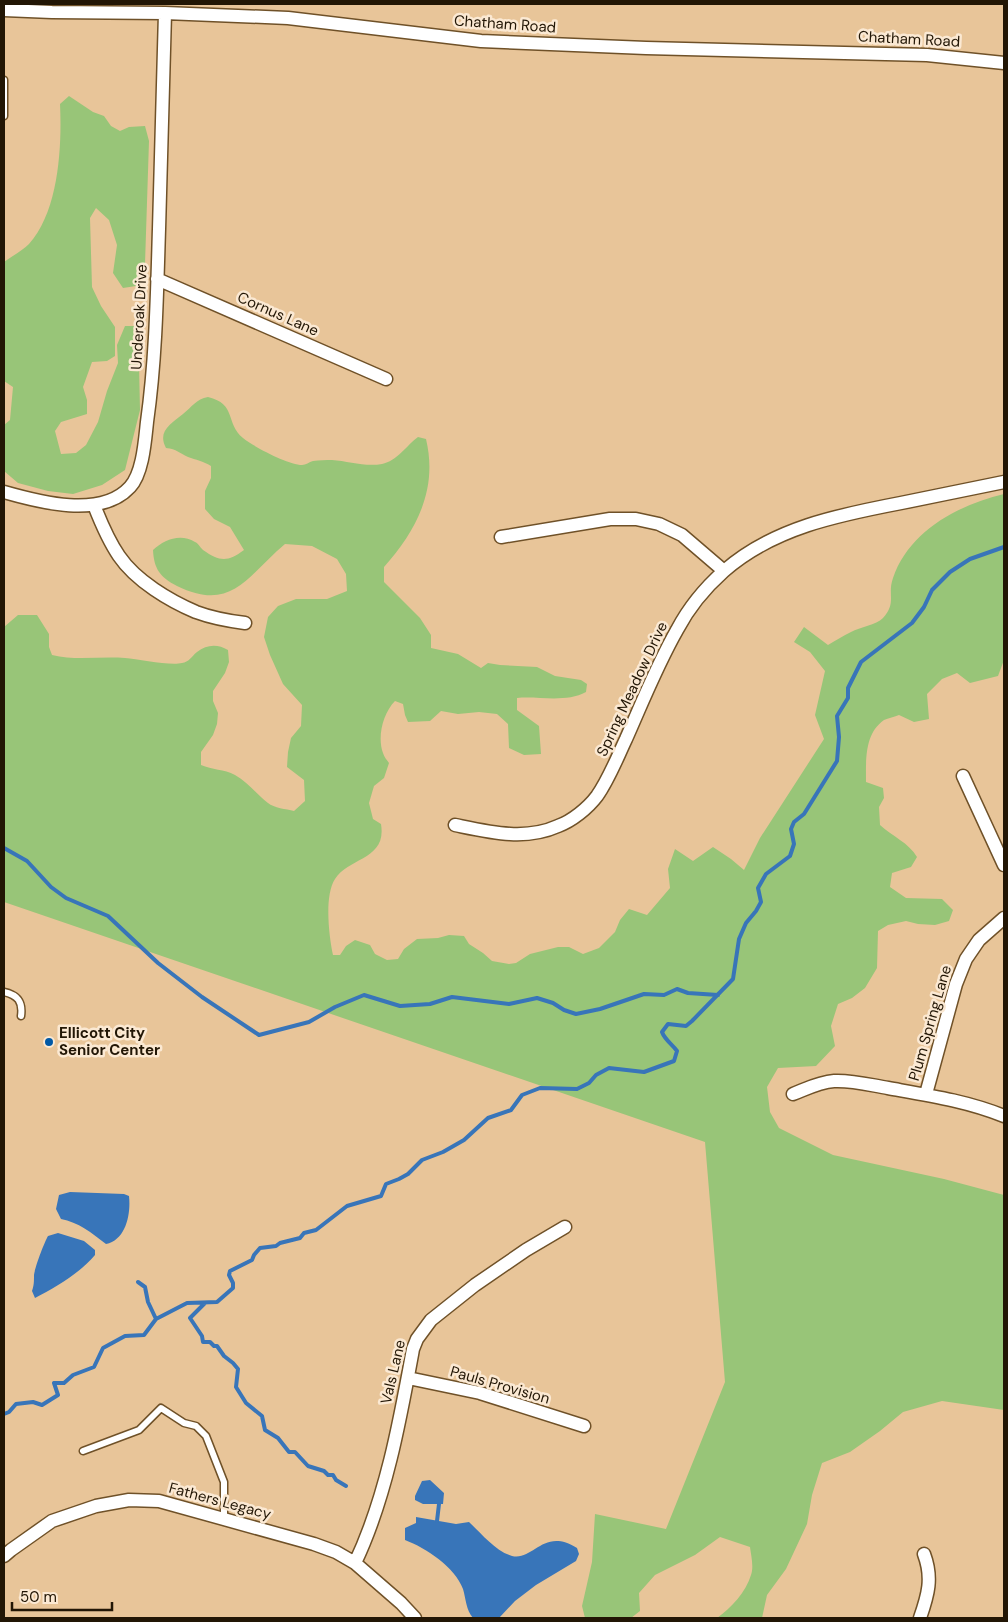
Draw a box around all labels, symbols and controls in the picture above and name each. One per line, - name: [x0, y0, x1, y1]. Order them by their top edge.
- street label: Chatham Road: [453, 10, 557, 38]
- street label: Chatham Road: [857, 26, 961, 52]
- street label: Underoak Drive: [126, 264, 152, 370]
- street label: Cornus Lane: [234, 287, 322, 341]
- street label: Spring Meadow Drive: [592, 618, 672, 760]
- street label: Plum Spring Lane: [904, 963, 956, 1083]
- place label: Ellicott City Senior Center: [59, 1023, 160, 1060]
- marker: Ellicott City Senior Center: [43, 1036, 55, 1048]
- street label: Vals Lane: [376, 1338, 410, 1406]
- street label: Pauls Provision: [448, 1361, 552, 1409]
- street label: Fathers Legacy: [167, 1478, 274, 1524]
- scale bar: [12, 1580, 112, 1612]
- text: 50 m: [20, 1587, 57, 1607]

